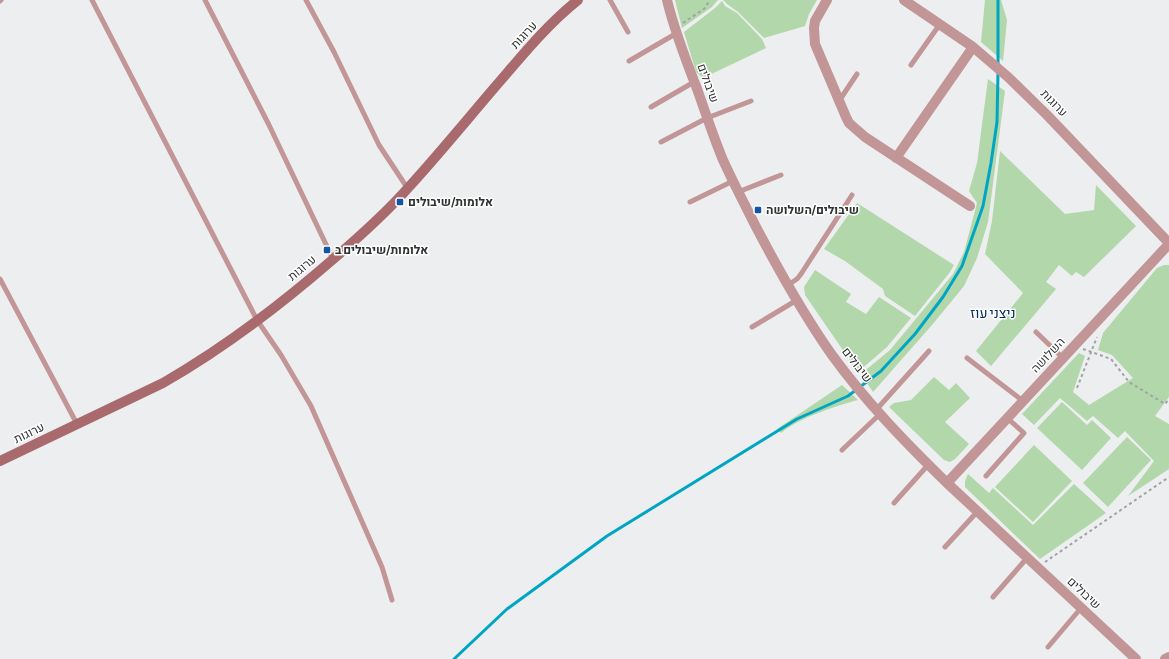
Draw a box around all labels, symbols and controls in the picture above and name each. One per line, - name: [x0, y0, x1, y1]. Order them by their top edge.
- street label: ערוגות: [508, 19, 540, 51]
- street label: שיבולים: [695, 62, 721, 104]
- street label: ערוגות: [1038, 87, 1070, 119]
- place label: אלומות/שיבולים: [408, 195, 493, 209]
- marker: אלומות/שיבולים: [395, 197, 405, 207]
- place label: שיבולים/השלושה: [766, 203, 859, 217]
- marker: שיבולים/השלושה: [753, 205, 763, 215]
- place label: אלומות/שיבולים ב: [335, 243, 428, 257]
- marker: אלומות/שיבולים ב: [322, 245, 332, 255]
- street label: ערוגות: [285, 252, 319, 284]
- district label: ניצני עוז: [970, 305, 1016, 321]
- street label: השלושה: [1028, 335, 1068, 375]
- street label: שיבולים: [839, 345, 875, 385]
- street label: ערוגות: [12, 420, 46, 446]
- street label: שיבולים: [1064, 574, 1104, 612]

